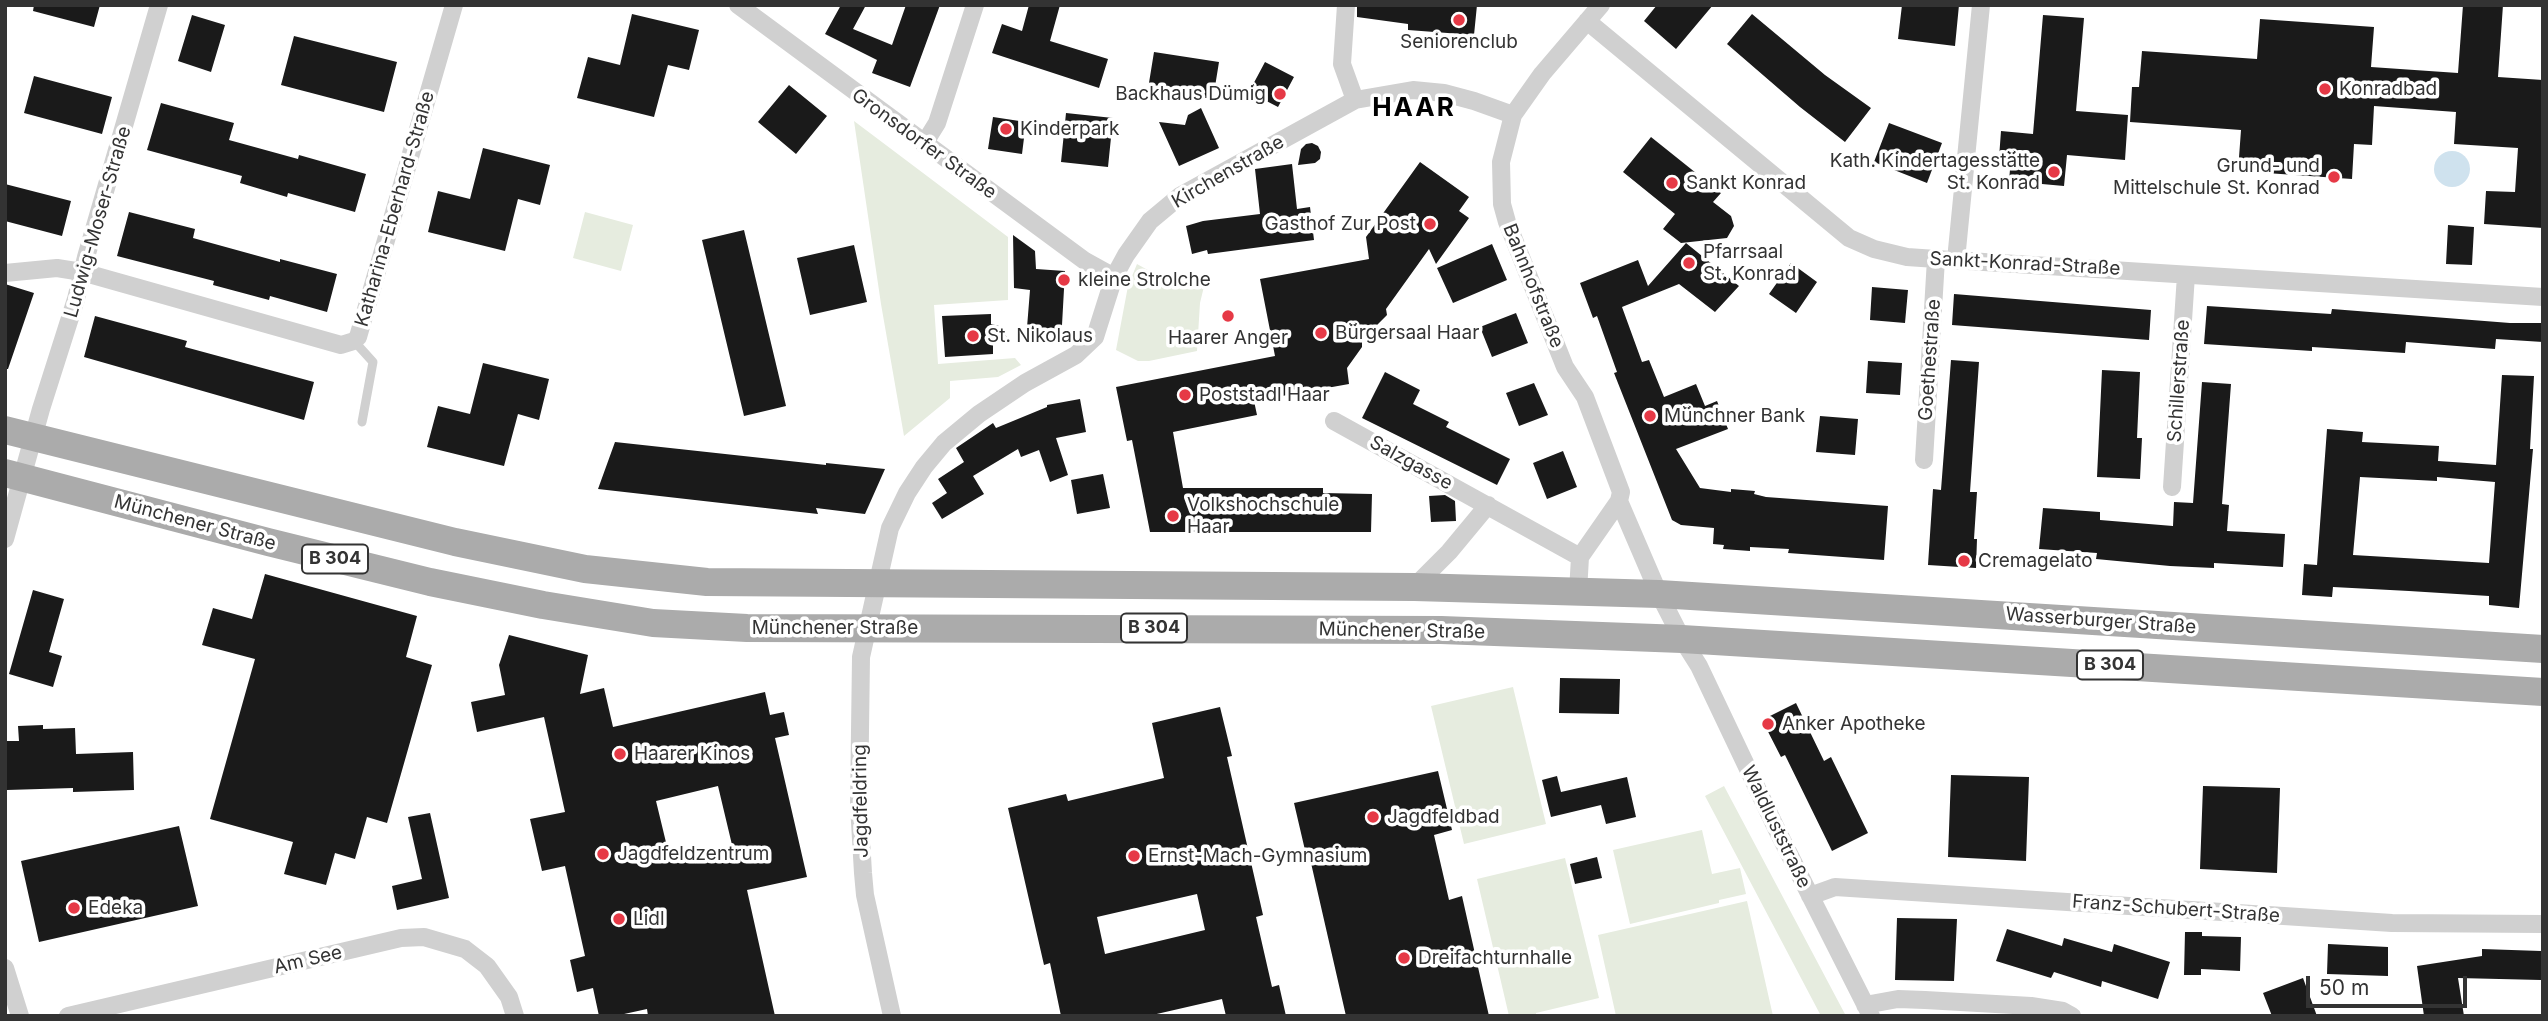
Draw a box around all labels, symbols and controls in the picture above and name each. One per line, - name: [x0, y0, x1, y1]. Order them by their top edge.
- marker: Seniorenclub: [1451, 12, 1467, 28]
- place label: Seniorenclub: [1400, 31, 1518, 53]
- place label: Konradbad: [2339, 78, 2437, 100]
- marker: Konradbad: [2317, 81, 2333, 97]
- place label: Backhaus Dümig: [1115, 83, 1266, 105]
- street label: Gronsdorfer Straße: [847, 84, 1001, 204]
- marker: Backhaus Dümig: [1272, 86, 1288, 102]
- street label: Katharina-Eberhard-Straße: [350, 89, 440, 329]
- district label: HAAR: [1373, 92, 1455, 124]
- place label: Kinderpark: [1020, 118, 1119, 140]
- marker: Kinderpark: [998, 121, 1014, 137]
- street label: Ludwig-Moser-Straße: [60, 124, 136, 320]
- street label: Kirchenstraße: [1168, 131, 1288, 213]
- place label: Kath. Kindertagesstätte St. Konrad: [1830, 150, 2040, 194]
- place label: Grund- und Mittelschule St. Konrad: [2113, 155, 2320, 199]
- marker: Kath. Kindertagesstätte St. Konrad: [2046, 164, 2062, 180]
- marker: Grund- und Mittelschule St. Konrad: [2326, 169, 2342, 185]
- place label: Sankt Konrad: [1686, 172, 1806, 194]
- marker: Sankt Konrad: [1664, 175, 1680, 191]
- place label: Gasthof Zur Post: [1265, 213, 1416, 235]
- marker: Gasthof Zur Post: [1422, 216, 1438, 232]
- street label: Bahnhofstraße: [1498, 221, 1568, 351]
- place label: Pfarrsaal St. Konrad: [1703, 241, 1796, 285]
- street label: Sankt-Konrad-Straße: [1929, 248, 2121, 280]
- marker: Pfarrsaal St. Konrad: [1681, 255, 1697, 271]
- place label: kleine Strolche: [1078, 269, 1211, 291]
- marker: kleine Strolche: [1056, 272, 1072, 288]
- street label: Goethestraße: [1914, 298, 1946, 422]
- marker: Haarer Anger: [1220, 308, 1236, 324]
- street label: Schillerstraße: [2163, 319, 2195, 443]
- place label: Bürgersaal Haar: [1335, 322, 1479, 344]
- place label: St. Nikolaus: [987, 325, 1093, 347]
- marker: Bürgersaal Haar: [1313, 325, 1329, 341]
- place label: Haarer Anger: [1168, 327, 1288, 349]
- marker: St. Nikolaus: [965, 328, 981, 344]
- place label: Poststadl Haar: [1199, 384, 1330, 406]
- marker: Poststadl Haar: [1177, 387, 1193, 403]
- place label: Münchner Bank: [1664, 405, 1805, 427]
- marker: Münchner Bank: [1642, 408, 1658, 424]
- street label: Salzgasse: [1366, 431, 1456, 495]
- street label: Münchener Straße: [112, 490, 278, 556]
- place label: Volkshochschule Haar: [1187, 494, 1339, 538]
- marker: Volkshochschule Haar: [1165, 508, 1181, 524]
- road number: B 304: [302, 544, 368, 574]
- place label: Cremagelato: [1978, 550, 2093, 572]
- marker: Cremagelato: [1956, 553, 1972, 569]
- street label: Wasserburger Straße: [2005, 603, 2197, 639]
- road number: B 304: [1121, 614, 1187, 642]
- street label: Münchener Straße: [752, 617, 918, 639]
- street label: Münchener Straße: [1319, 618, 1485, 644]
- road number: B 304: [2077, 650, 2143, 680]
- place label: Anker Apotheke: [1782, 713, 1926, 735]
- marker: Anker Apotheke: [1760, 716, 1776, 732]
- place label: Haarer Kinos: [634, 743, 750, 765]
- street label: Jagdfeldring: [849, 744, 873, 858]
- marker: Haarer Kinos: [612, 746, 628, 762]
- street label: Waldluststraße: [1737, 762, 1815, 892]
- place label: Jagdfeldbad: [1387, 806, 1500, 828]
- marker: Jagdfeldbad: [1365, 809, 1381, 825]
- place label: Jagdfeldzentrum: [617, 843, 769, 865]
- place label: Ernst-Mach-Gymnasium: [1148, 845, 1367, 867]
- marker: Jagdfeldzentrum: [595, 846, 611, 862]
- marker: Ernst-Mach-Gymnasium: [1126, 848, 1142, 864]
- street label: Franz-Schubert-Straße: [2071, 890, 2281, 928]
- place label: Edeka: [88, 897, 143, 919]
- marker: Edeka: [66, 900, 82, 916]
- place label: Lidl: [633, 908, 665, 930]
- marker: Lidl: [611, 911, 627, 927]
- street label: Am See: [272, 941, 344, 979]
- place label: Dreifachturnhalle: [1418, 947, 1572, 969]
- marker: Dreifachturnhalle: [1396, 950, 1412, 966]
- scale bar: [2310, 962, 2471, 1006]
- text: 50 m: [2319, 975, 2369, 1000]

